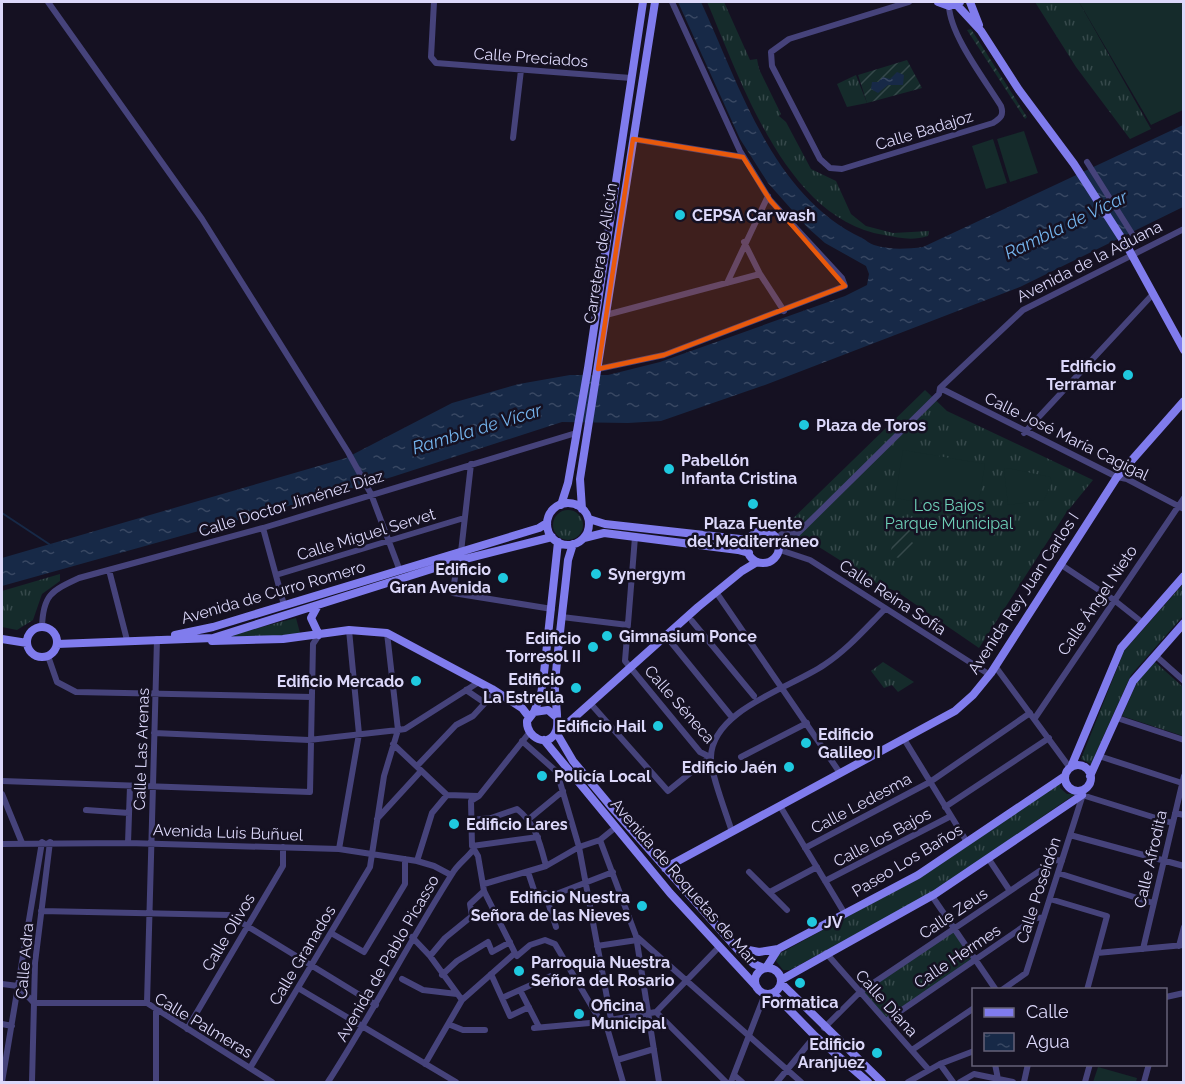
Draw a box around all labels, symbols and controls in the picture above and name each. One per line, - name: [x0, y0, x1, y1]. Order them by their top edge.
- street label: Calle Preciados: [473, 44, 589, 71]
- street label: Calle Badajoz: [873, 107, 975, 154]
- street label: Carretera de Alicún: [580, 181, 621, 325]
- water label: Rambla de Vícar: [1001, 185, 1131, 263]
- place label: CEPSA Car wash: [692, 206, 816, 225]
- marker: CEPSA Car wash: [673, 208, 687, 222]
- street label: Avenida de la Aduana: [1013, 217, 1165, 306]
- place label: Edificio Terramar: [1046, 357, 1116, 394]
- marker: Edificio Terramar: [1121, 368, 1135, 382]
- street label: Calle José María Cagigal: [982, 388, 1153, 485]
- water label: Rambla de Vícar: [410, 399, 545, 458]
- place label: Plaza de Toros: [816, 416, 926, 435]
- marker: Plaza de Toros: [797, 418, 811, 432]
- place label: Pabellón Infanta Cristina: [681, 451, 797, 488]
- marker: Pabellón Infanta Cristina: [662, 462, 676, 476]
- street label: Calle Doctor Jiménez Díaz: [196, 466, 386, 541]
- park label: Los Bajos Parque Municipal: [885, 496, 1014, 533]
- marker: Plaza Fuente del Mediterráneo: [746, 497, 760, 511]
- street label: Calle Miguel Servet: [295, 504, 438, 565]
- street label: Avenida Rey Juan Carlos I: [964, 509, 1083, 678]
- place label: Plaza Fuente del Mediterráneo: [687, 514, 819, 551]
- street label: Calle Ángel Nieto: [1053, 541, 1141, 659]
- street label: Calle Reina Sofía: [836, 556, 950, 639]
- street label: Avenida de Curro Romero: [179, 557, 367, 628]
- place label: Edificio Gran Avenida: [389, 560, 491, 597]
- place label: Synergym: [608, 565, 686, 584]
- marker: Synergym: [589, 567, 603, 581]
- marker: Edificio Gran Avenida: [496, 571, 510, 585]
- place label: Gimnasium Ponce: [619, 627, 757, 646]
- place label: Edificio Torresol II: [506, 629, 581, 666]
- marker: Gimnasium Ponce: [600, 629, 614, 643]
- marker: Edificio Torresol II: [586, 640, 600, 654]
- street label: Calle Séneca: [641, 661, 719, 747]
- place label: Edificio La Estrella: [483, 670, 564, 707]
- place label: Edificio Mercado: [277, 672, 404, 691]
- marker: Edificio Mercado: [409, 674, 423, 688]
- marker: Edificio La Estrella: [569, 681, 583, 695]
- street label: Calle Las Arenas: [130, 687, 153, 811]
- place label: Edificio Hail: [556, 717, 647, 736]
- marker: Edificio Hail: [651, 719, 665, 733]
- place label: Edificio Galileo I: [818, 725, 881, 762]
- marker: Edificio Galileo I: [799, 736, 813, 750]
- place label: Edificio Jaén: [682, 758, 777, 777]
- marker: Edificio Jaén: [782, 760, 796, 774]
- place label: Policía Local: [554, 767, 652, 786]
- marker: Policía Local: [535, 769, 549, 783]
- street label: Calle Ledesma: [808, 769, 915, 838]
- street label: Avenida de Roquetas de Mar: [607, 795, 761, 968]
- street label: Calle los Bajos: [830, 804, 935, 871]
- street label: Calle Afrodita: [1130, 808, 1171, 910]
- place label: Edificio Lares: [466, 815, 568, 834]
- marker: Edificio Lares: [447, 817, 461, 831]
- street label: Avenida Luis Buñuel: [153, 820, 304, 845]
- street label: Paseo Los Baños: [848, 820, 966, 901]
- street label: Calle Poseidón: [1012, 835, 1065, 946]
- street label: Avenida de Pablo Picasso: [332, 872, 443, 1045]
- street label: Calle Zeus: [916, 883, 991, 943]
- place label: Edificio Nuestra Señora de las Nieves: [471, 888, 630, 925]
- street label: Calle Olivos: [198, 890, 259, 975]
- marker: Edificio Nuestra Señora de las Nieves: [635, 899, 649, 913]
- street label: Calle Granados: [265, 902, 340, 1009]
- place label: JV: [824, 913, 843, 932]
- marker: JV: [805, 915, 819, 929]
- street label: Calle Hermes: [910, 920, 1004, 992]
- street label: Calle Adra: [12, 922, 37, 1000]
- place label: Parroquia Nuestra Señora del Rosario: [531, 953, 675, 990]
- marker: Parroquia Nuestra Señora del Rosario: [512, 964, 526, 978]
- street label: Calle Diana: [852, 966, 922, 1041]
- marker: Formatica: [793, 976, 807, 990]
- legend: [972, 988, 1167, 1066]
- street label: Calle Palmeras: [151, 989, 256, 1062]
- place label: Formatica: [761, 993, 839, 1012]
- place label: Oficina Municipal: [591, 996, 667, 1033]
- text: Calle: [1026, 1001, 1069, 1022]
- marker: Oficina Municipal: [572, 1007, 586, 1021]
- text: Agua: [1026, 1031, 1070, 1052]
- place label: Edificio Aranjuez: [798, 1035, 865, 1072]
- marker: Edificio Aranjuez: [870, 1046, 884, 1060]

